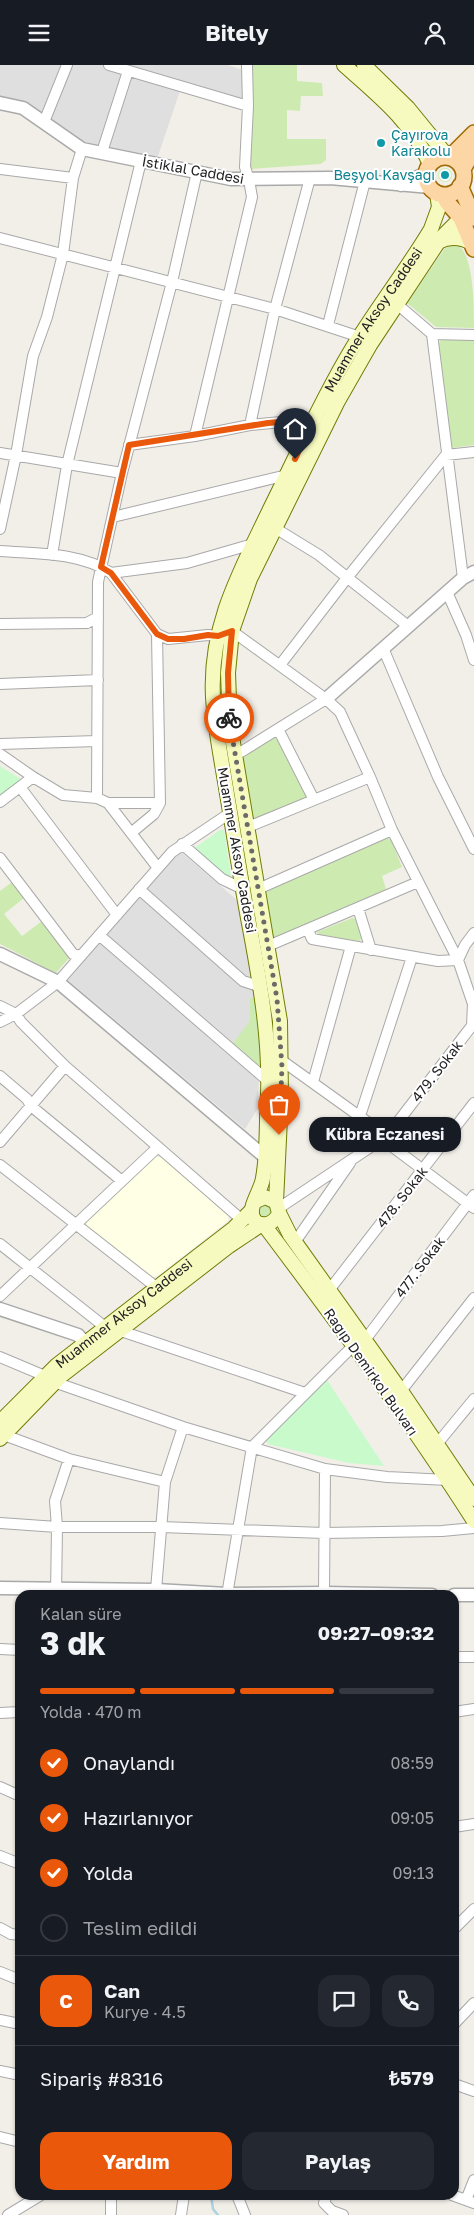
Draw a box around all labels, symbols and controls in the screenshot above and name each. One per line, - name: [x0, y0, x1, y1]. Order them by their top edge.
- icon: menu: [25, 19, 53, 47]
- text: Bitely: [205, 19, 269, 46]
- icon: person: [421, 19, 449, 47]
- place label: Çayırova Karakolu: [391, 126, 451, 159]
- marker: Çayırova Karakolu: [375, 137, 387, 149]
- street label: İstiklal Caddesi: [141, 152, 245, 187]
- place label: Beşyol Kavşağı: [333, 166, 435, 183]
- marker: Beşyol Kavşağı: [439, 169, 451, 181]
- street label: Muammer Aksoy Caddesi: [320, 244, 425, 395]
- pin: [274, 408, 316, 459]
- icon: home: [281, 415, 309, 443]
- courier: [204, 693, 254, 743]
- icon: bike: [215, 704, 243, 732]
- street label: Muammer Aksoy Caddesi: [214, 766, 260, 934]
- street label: 479. Sokak: [407, 1037, 466, 1105]
- pin: [258, 1084, 300, 1135]
- icon: bag: [265, 1091, 293, 1119]
- callout: Kübra Eczanesi: [309, 1117, 462, 1153]
- text: Kübra Eczanesi: [325, 1124, 445, 1144]
- street label: 478. Sokak: [372, 1163, 431, 1231]
- street label: 477. Sokak: [391, 1233, 448, 1301]
- street label: Muammer Aksoy Caddesi: [52, 1255, 195, 1371]
- street label: Ragıp Demirkol Bulvarı: [321, 1305, 422, 1439]
- text: Kalan süre: [40, 1604, 121, 1624]
- text: 09:27–09:32: [318, 1621, 434, 1644]
- text: 3 dk: [40, 1624, 106, 1662]
- text: Yolda · 470 m: [40, 1702, 142, 1722]
- icon: check: [40, 1749, 68, 1777]
- text: Onaylandı: [83, 1751, 175, 1774]
- text: 08:59: [391, 1753, 434, 1773]
- icon: check: [40, 1804, 68, 1832]
- text: Hazırlanıyor: [83, 1806, 193, 1829]
- text: 09:05: [390, 1808, 434, 1828]
- icon: check: [40, 1859, 68, 1887]
- text: Yolda: [83, 1861, 133, 1884]
- text: 09:13: [392, 1863, 434, 1883]
- text: Teslim edildi: [83, 1916, 197, 1939]
- button: chat: [318, 1975, 370, 2027]
- button: phone: [382, 1975, 434, 2027]
- text: Can: [104, 1979, 140, 2002]
- text: C: [59, 1989, 73, 2012]
- text: Kurye · 4.5: [104, 2002, 186, 2022]
- text: ₺579: [389, 2066, 434, 2089]
- text: Sipariş #8316: [40, 2067, 163, 2090]
- button: Yardım: [40, 2132, 232, 2190]
- button: Paylaş: [242, 2132, 434, 2190]

